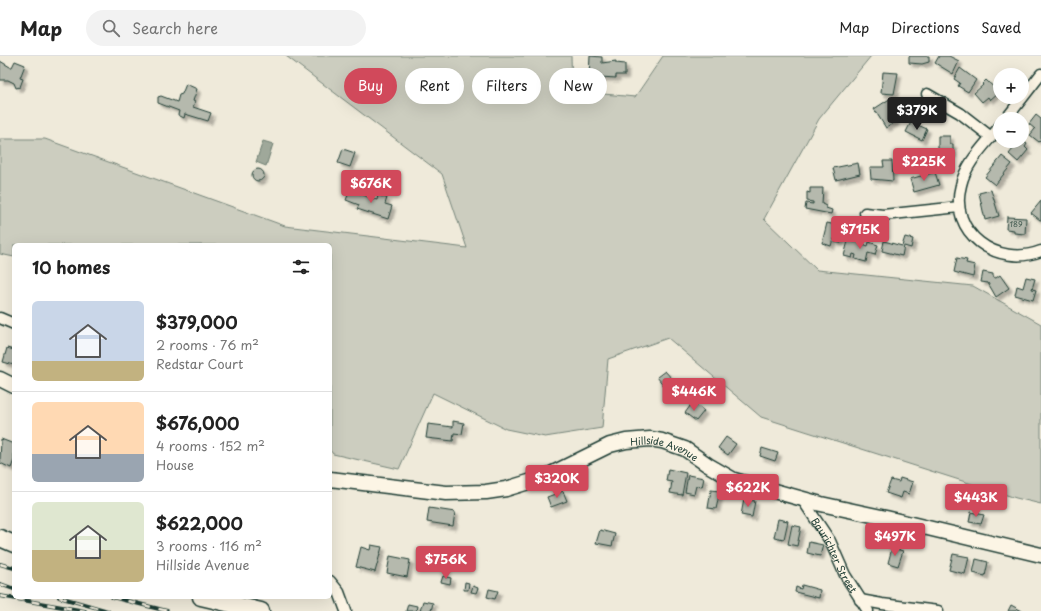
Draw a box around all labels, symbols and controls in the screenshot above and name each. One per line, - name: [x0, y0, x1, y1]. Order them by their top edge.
- search box: [86, 10, 366, 46]
- text: Map: [20, 14, 62, 42]
- text: Search here: [132, 16, 218, 39]
- icon: search: [100, 17, 122, 39]
- text: Map: [839, 17, 869, 38]
- text: Directions: [891, 17, 959, 38]
- text: Saved: [981, 17, 1021, 38]
- chip: Buy: [344, 68, 397, 104]
- chip: Rent: [405, 68, 464, 104]
- chip: Filters: [472, 68, 541, 104]
- chip: New: [549, 68, 607, 104]
- map controls: [993, 68, 1029, 148]
- button: +: [993, 68, 1029, 104]
- pin: $379K: [889, 97, 945, 131]
- text: $379K: [896, 100, 938, 119]
- button: −: [993, 112, 1029, 148]
- pin: $225K: [896, 148, 952, 182]
- text: $225K: [902, 151, 946, 170]
- pin: $676K: [343, 170, 399, 204]
- text: $676K: [350, 173, 392, 192]
- pin: $715K: [832, 216, 888, 250]
- house number: 189: [1009, 218, 1023, 230]
- text: $715K: [840, 219, 880, 238]
- text: 10 homes: [32, 254, 110, 280]
- icon: filters: [290, 256, 312, 278]
- text: $379,000: [156, 309, 238, 335]
- icon: home: [64, 317, 112, 365]
- text: 2 rooms · 76 m²: [156, 335, 259, 354]
- text: Redstar Court: [156, 354, 243, 373]
- pin: $446K: [666, 378, 722, 412]
- text: $446K: [671, 381, 717, 400]
- text: $676,000: [156, 410, 239, 436]
- icon: home: [64, 418, 112, 466]
- street label: Hillside Avenue: [630, 431, 702, 464]
- text: 4 rooms · 152 m²: [156, 436, 265, 455]
- text: House: [156, 455, 194, 474]
- pin: $320K: [529, 465, 585, 499]
- text: $320K: [534, 468, 580, 487]
- pin: $622K: [720, 474, 776, 508]
- text: $622K: [726, 477, 770, 496]
- pin: $443K: [948, 484, 1004, 518]
- text: $443K: [954, 487, 998, 506]
- text: $622,000: [156, 510, 243, 536]
- street label: Baurichter Street: [809, 514, 862, 595]
- icon: home: [64, 518, 112, 566]
- pin: $497K: [867, 523, 923, 557]
- text: $497K: [874, 526, 916, 545]
- text: 3 rooms · 116 m²: [156, 536, 262, 555]
- pin: $756K: [418, 546, 474, 580]
- text: $756K: [425, 549, 467, 568]
- text: Hillside Avenue: [156, 555, 250, 574]

